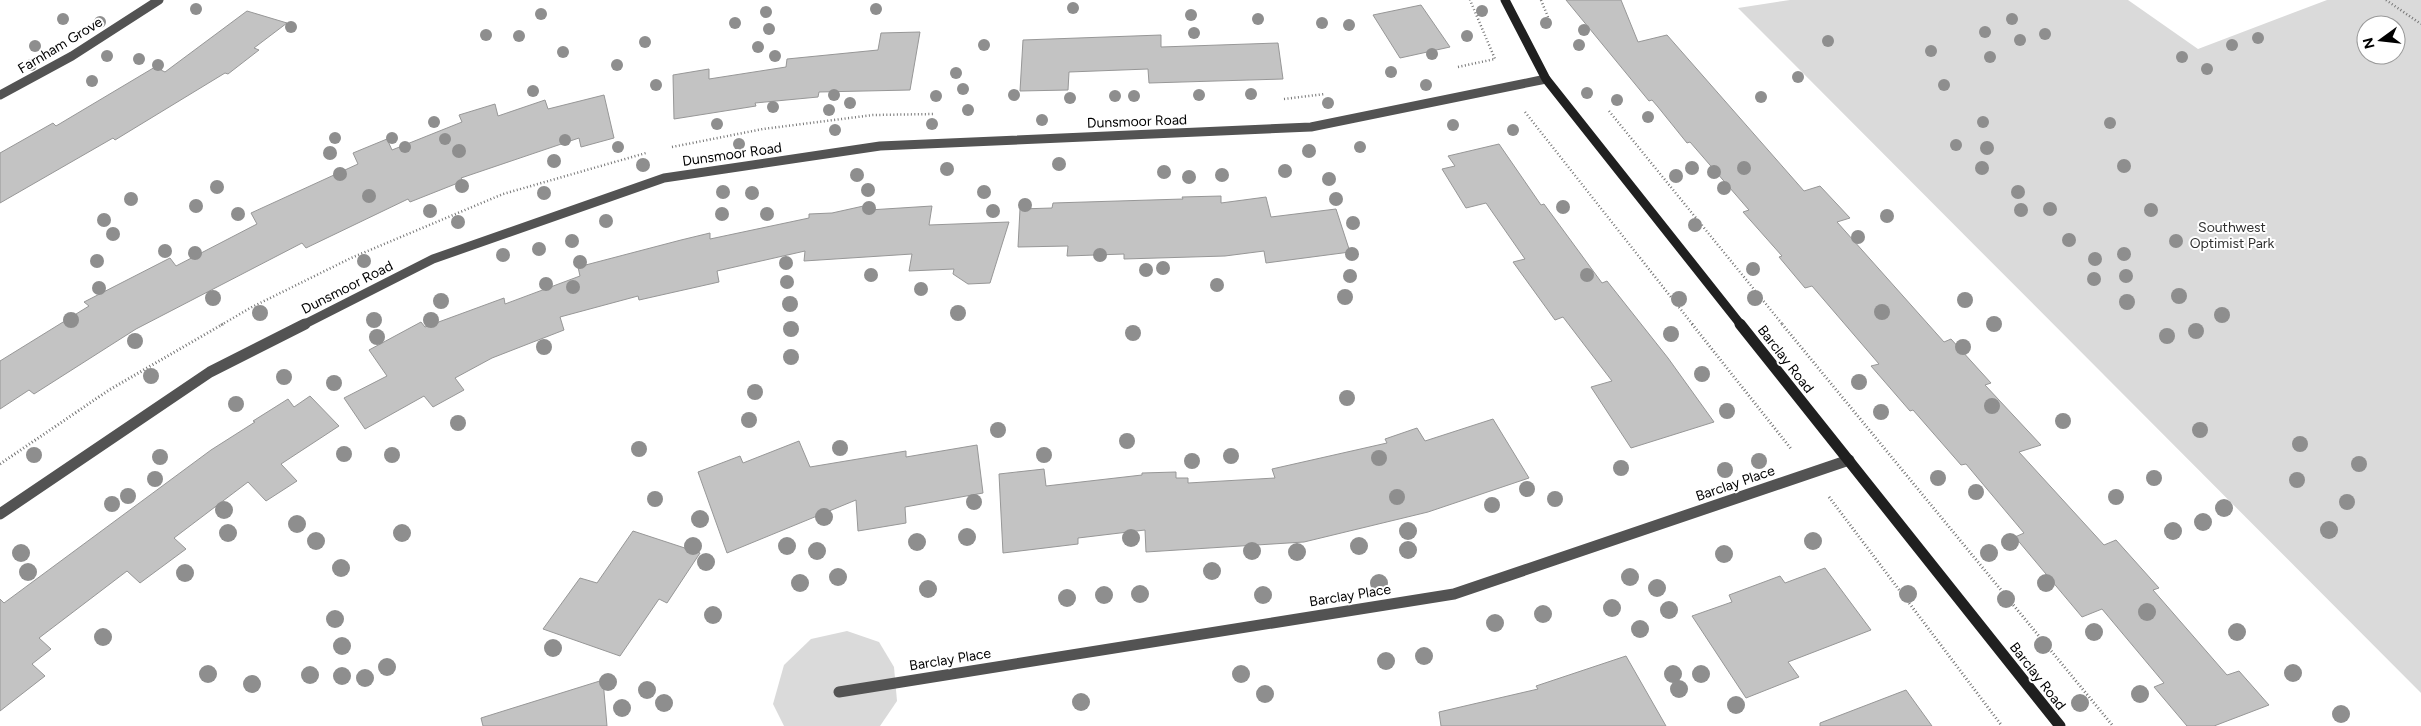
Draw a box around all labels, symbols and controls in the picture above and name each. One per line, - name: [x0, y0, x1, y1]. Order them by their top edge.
- street label: Farnham Grove: [15, 13, 106, 77]
- north arrow: [2356, 15, 2406, 65]
- text: N: [2359, 36, 2379, 51]
- street label: Dunsmoor Road: [1087, 111, 1187, 132]
- street label: Dunsmoor Road: [681, 139, 783, 170]
- park label: Southwest Optimist Park: [2190, 219, 2275, 252]
- street label: Dunsmoor Road: [299, 257, 396, 318]
- street label: Barclay Road: [1754, 322, 1817, 397]
- street label: Barclay Place: [1693, 462, 1777, 505]
- street label: Barclay Place: [1308, 581, 1392, 610]
- street label: Barclay Road: [2006, 639, 2069, 714]
- street label: Barclay Place: [908, 645, 992, 674]

